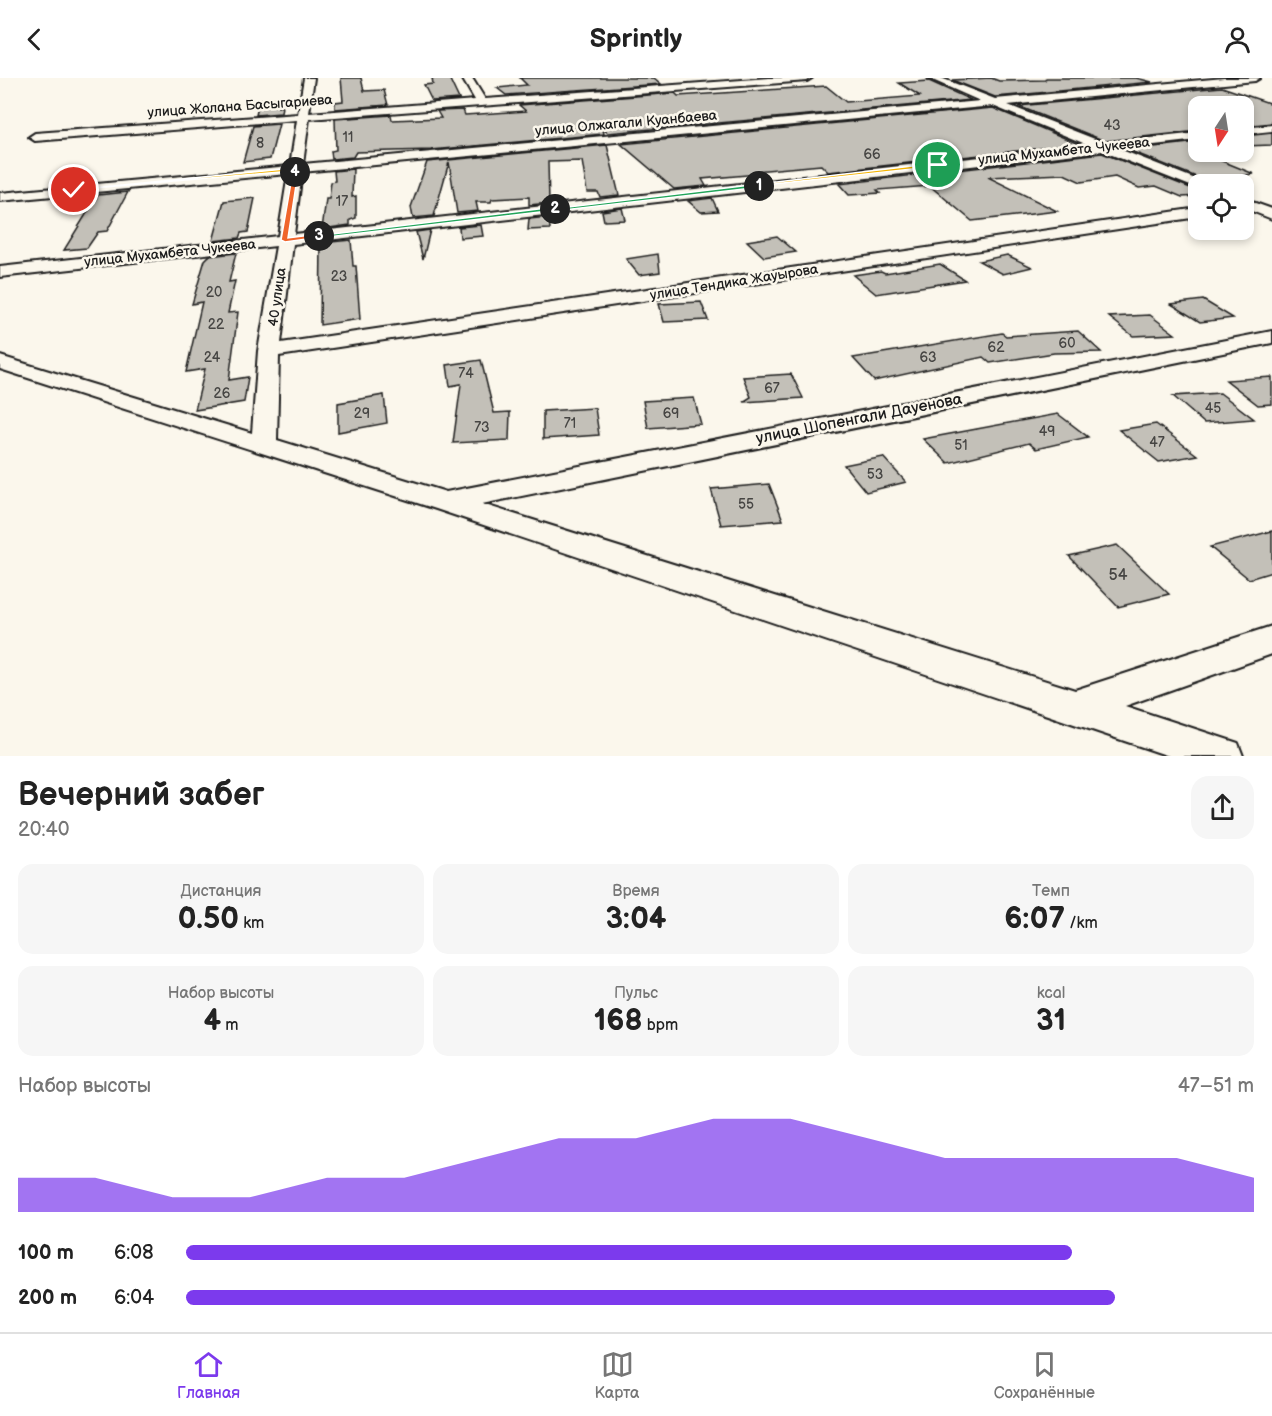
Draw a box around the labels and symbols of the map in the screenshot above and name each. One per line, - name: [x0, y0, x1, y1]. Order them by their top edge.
- street label: улица Жолана Басыгариева: [147, 91, 334, 121]
- north arrow: [1188, 96, 1254, 162]
- street label: улица Олжагали Куанбаева: [534, 107, 718, 139]
- house number: 43: [1103, 117, 1121, 134]
- house number: 11: [343, 129, 353, 146]
- street label: улица Мухамбета Чукеева: [977, 133, 1151, 168]
- house number: 8: [256, 135, 264, 152]
- pin: [912, 139, 963, 190]
- house number: 66: [863, 146, 881, 163]
- pin: 4: [280, 157, 310, 187]
- pin: [48, 164, 99, 215]
- pin: 1: [744, 171, 774, 201]
- house number: 17: [336, 193, 348, 210]
- pin: 2: [540, 194, 570, 224]
- pin: 3: [304, 221, 334, 251]
- street label: улица Мухамбета Чукеева: [83, 235, 257, 270]
- street label: улица Тендика Жауырова: [649, 260, 820, 304]
- street label: 40 улица: [264, 266, 290, 328]
- house number: 23: [331, 268, 347, 285]
- house number: 20: [206, 284, 222, 301]
- house number: 22: [208, 316, 225, 333]
- house number: 60: [1059, 335, 1075, 352]
- house number: 62: [988, 339, 1005, 356]
- house number: 24: [204, 349, 221, 366]
- house number: 63: [919, 349, 937, 366]
- house number: 74: [458, 365, 474, 382]
- house number: 67: [764, 380, 780, 397]
- house number: 26: [214, 385, 231, 402]
- street label: улица Шопенгали Дауенова: [754, 390, 964, 448]
- house number: 45: [1205, 400, 1221, 417]
- house number: 29: [354, 405, 370, 422]
- house number: 69: [663, 405, 679, 422]
- house number: 71: [564, 415, 576, 432]
- house number: 73: [474, 419, 490, 436]
- house number: 49: [1039, 423, 1055, 440]
- house number: 47: [1149, 434, 1165, 451]
- house number: 51: [954, 437, 968, 454]
- house number: 53: [867, 466, 883, 483]
- house number: 55: [738, 496, 754, 513]
- house number: 54: [1109, 566, 1128, 585]

